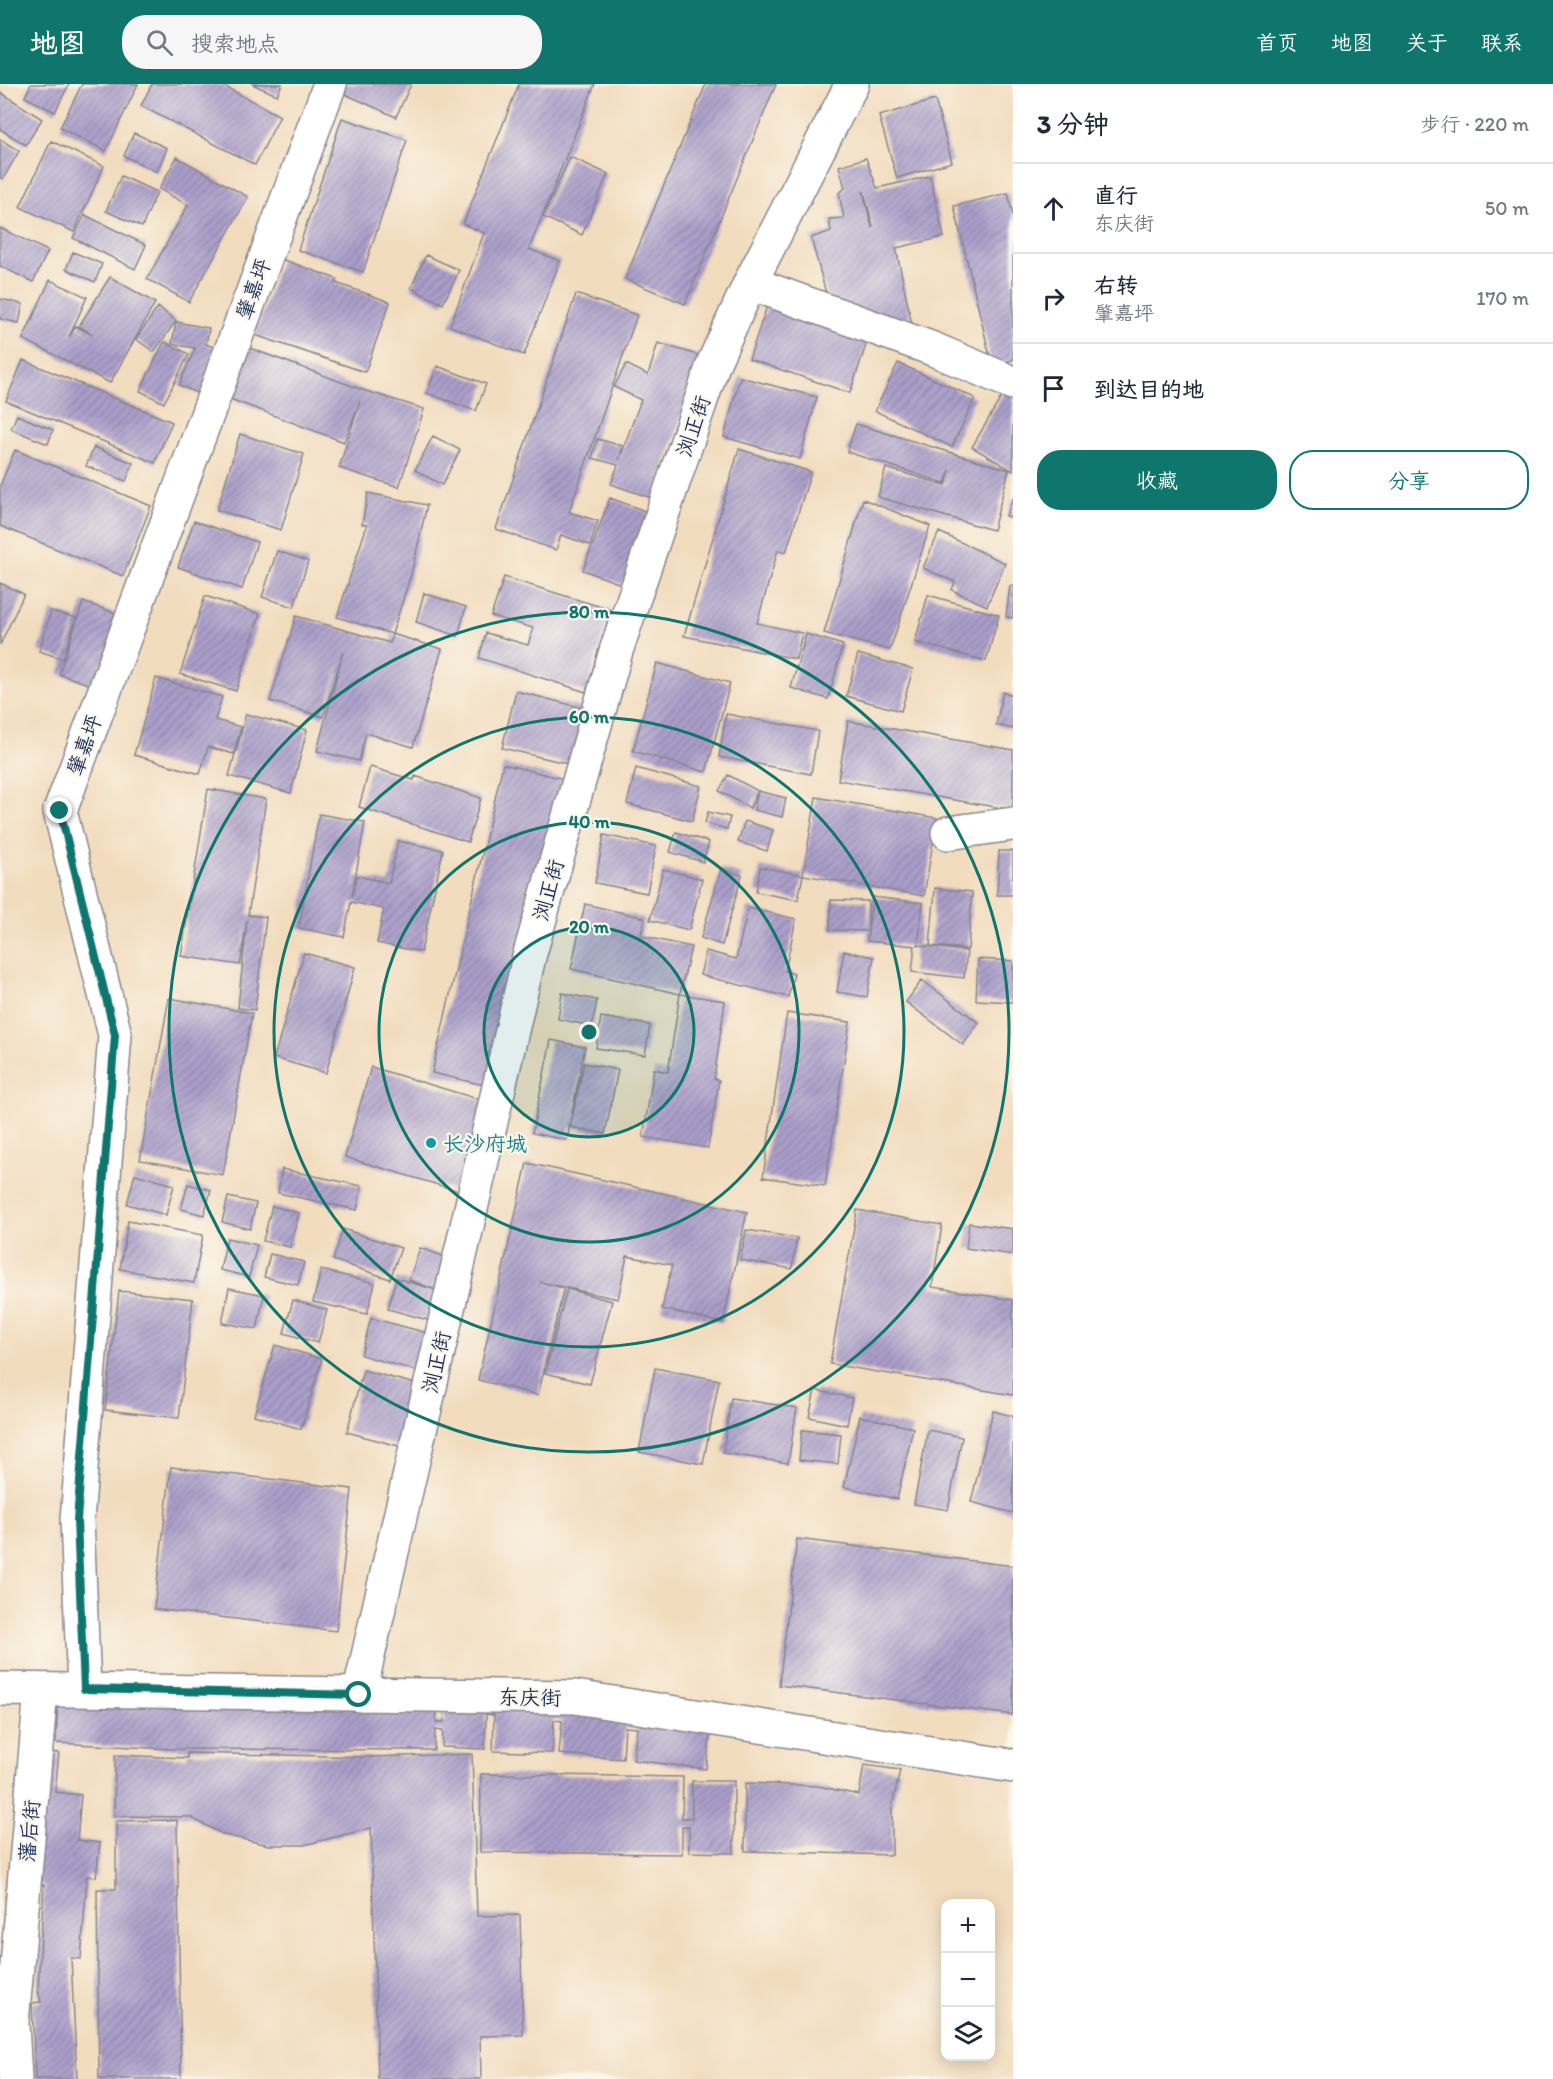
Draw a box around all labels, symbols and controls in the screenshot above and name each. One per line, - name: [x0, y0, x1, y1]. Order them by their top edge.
- search box: [122, 15, 542, 69]
- text: 地图: [30, 26, 86, 60]
- icon: search: [143, 26, 176, 59]
- text: 搜索地点: [191, 30, 279, 57]
- text: 首页: [1256, 30, 1298, 55]
- text: 地图: [1331, 30, 1373, 55]
- text: 关于: [1406, 30, 1448, 55]
- text: 联系: [1481, 30, 1523, 55]
- text: 3 分钟: [1037, 108, 1109, 140]
- text: 步行 · 220 m: [1421, 112, 1529, 136]
- text: 直行: [1094, 182, 1138, 209]
- icon: ahead: [1037, 192, 1070, 225]
- text: 50 m: [1485, 196, 1529, 220]
- text: 东庆街: [1094, 211, 1154, 235]
- street label: 肇嘉坪: [230, 255, 276, 323]
- text: 右转: [1094, 272, 1138, 299]
- icon: right: [1037, 282, 1070, 315]
- text: 170 m: [1476, 286, 1529, 310]
- text: 肇嘉坪: [1094, 301, 1154, 325]
- icon: arrive: [1037, 372, 1070, 405]
- text: 到达目的地: [1094, 376, 1204, 403]
- street label: 浏正街: [671, 392, 715, 460]
- button: 收藏: [1037, 450, 1277, 510]
- button: 分享: [1289, 450, 1529, 510]
- text: 80 m: [569, 601, 610, 623]
- text: 60 m: [569, 706, 610, 728]
- street label: 肇嘉坪: [61, 711, 107, 779]
- route end: [46, 797, 72, 823]
- text: 40 m: [568, 811, 610, 833]
- street label: 浏正街: [527, 856, 569, 924]
- text: 20 m: [569, 916, 610, 938]
- centre of rings: [579, 1022, 599, 1042]
- place label: 长沙府城: [443, 1131, 527, 1156]
- marker: 长沙府城: [424, 1136, 438, 1150]
- street label: 浏正街: [417, 1328, 455, 1396]
- route start: [345, 1681, 371, 1707]
- street label: 东庆街: [498, 1684, 562, 1710]
- street label: 藩后街: [14, 1799, 44, 1863]
- map controls: [941, 1899, 995, 2061]
- button: +: [941, 1899, 995, 1953]
- button: −: [941, 1953, 995, 2007]
- button: layers: [941, 2007, 995, 2061]

